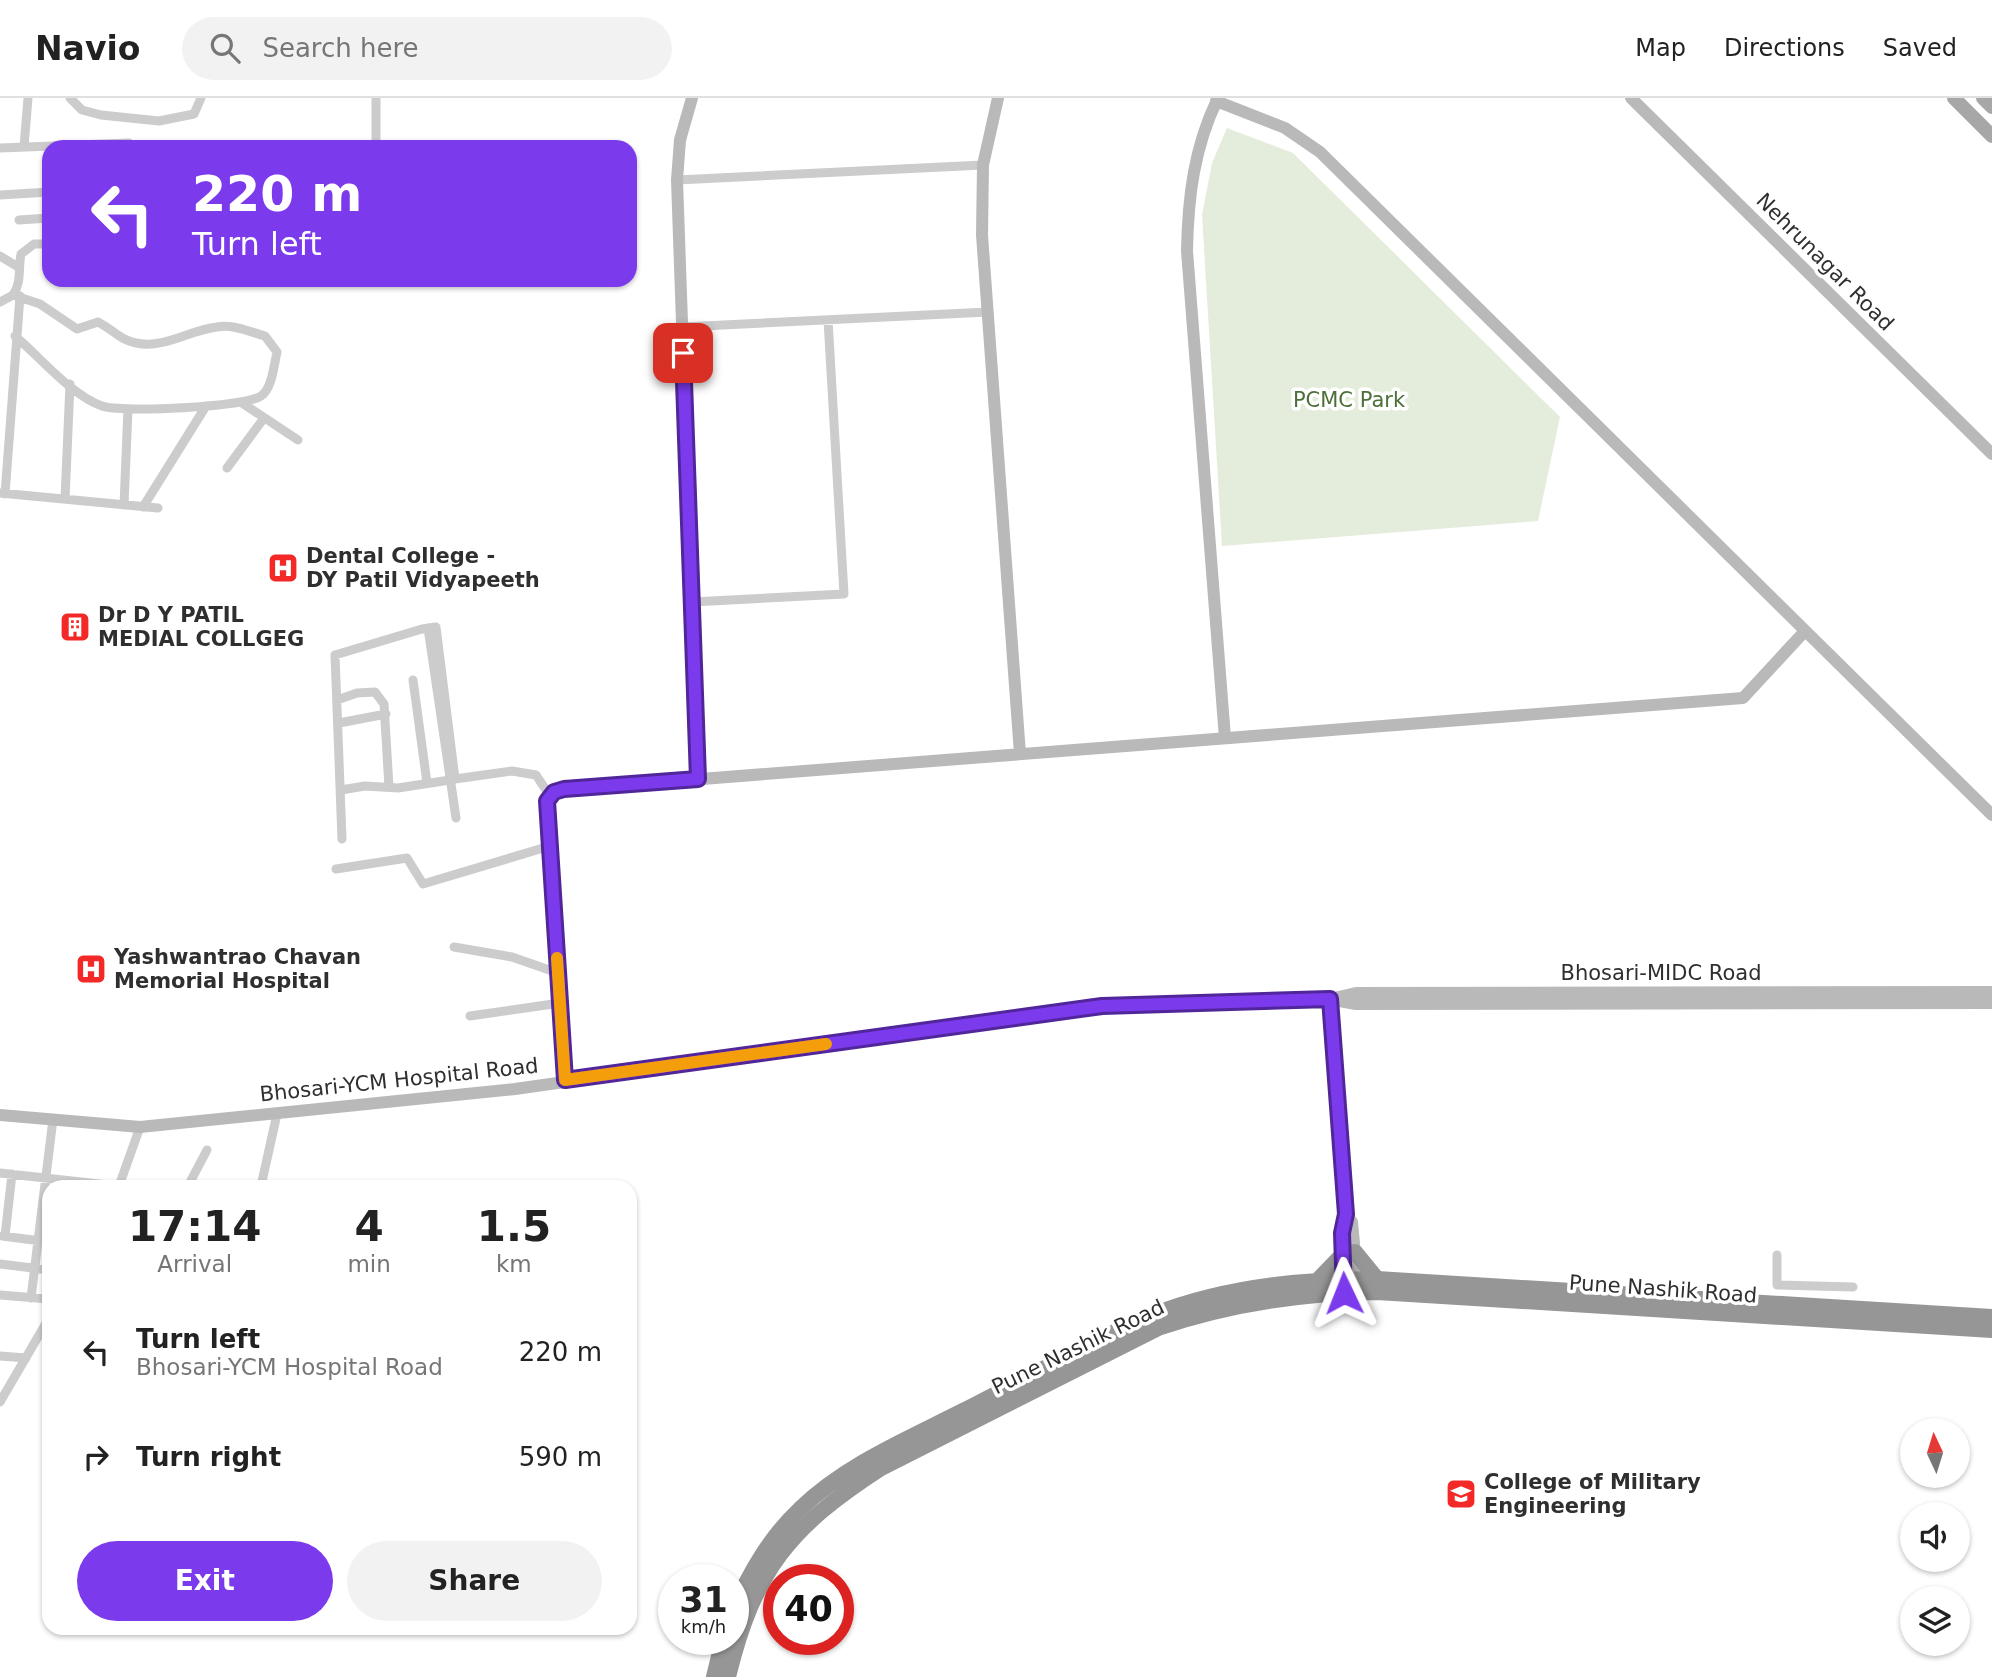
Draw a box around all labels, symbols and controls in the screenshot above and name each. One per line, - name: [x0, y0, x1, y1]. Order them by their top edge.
- search box: [182, 17, 672, 80]
- text: Navio: [35, 29, 140, 68]
- icon: search: [206, 29, 244, 67]
- text: Search here: [262, 33, 419, 63]
- text: Map: [1635, 34, 1686, 62]
- text: Directions: [1724, 34, 1845, 62]
- text: Saved: [1883, 34, 1957, 62]
- text: 220 m: [192, 166, 362, 223]
- icon: left: [77, 168, 168, 259]
- street label: Nehrunagar Road: [1751, 188, 1899, 336]
- text: Turn left: [192, 225, 322, 263]
- pin: [653, 323, 713, 383]
- icon: arrive: [664, 334, 702, 372]
- park label: PCMC Park: [1293, 388, 1406, 412]
- place label: Dental College - DY Patil Vidyapeeth: [306, 544, 540, 592]
- hospital icon: Dental College - DY Patil Vidyapeeth: [266, 551, 300, 585]
- place label: Dr D Y PATIL MEDIAL COLLGEG: [98, 603, 304, 651]
- building icon: Dr D Y PATIL MEDIAL COLLGEG: [58, 610, 92, 644]
- place label: Yashwantrao Chavan Memorial Hospital: [113, 945, 361, 993]
- hospital icon: Yashwantrao Chavan Memorial Hospital: [74, 952, 108, 986]
- street label: Bhosari-MIDC Road: [1561, 961, 1761, 985]
- street label: Bhosari-YCM Hospital Road: [258, 1053, 540, 1107]
- text: 17:14: [128, 1202, 262, 1251]
- text: 4: [355, 1202, 384, 1251]
- text: 1.5: [477, 1202, 551, 1251]
- text: Arrival: [157, 1251, 232, 1277]
- text: min: [347, 1251, 391, 1277]
- text: km: [496, 1251, 532, 1277]
- position arrow: [1307, 1256, 1381, 1330]
- street label: Pune Nashik Road: [1568, 1270, 1758, 1308]
- street label: Pune Nashik Road: [988, 1295, 1168, 1399]
- text: Turn left: [136, 1324, 260, 1354]
- icon: left: [77, 1333, 115, 1371]
- text: 220 m: [519, 1337, 602, 1367]
- text: Bhosari-YCM Hospital Road: [136, 1354, 443, 1380]
- north arrow: [1900, 1418, 1970, 1488]
- map controls: [1900, 1418, 1970, 1656]
- icon: right: [77, 1438, 115, 1476]
- text: Turn right: [136, 1442, 281, 1472]
- text: 590 m: [519, 1442, 602, 1472]
- place label: College of Military Engineering: [1484, 1470, 1701, 1518]
- school or university icon: College of Military Engineering: [1444, 1477, 1478, 1511]
- button: sound: [1900, 1502, 1970, 1572]
- button: Exit: [77, 1541, 333, 1621]
- button: Share: [347, 1541, 602, 1621]
- speed limit sign: 40: [763, 1564, 854, 1655]
- text: 31: [679, 1580, 728, 1620]
- button: layers: [1900, 1586, 1970, 1656]
- text: km/h: [681, 1616, 726, 1637]

